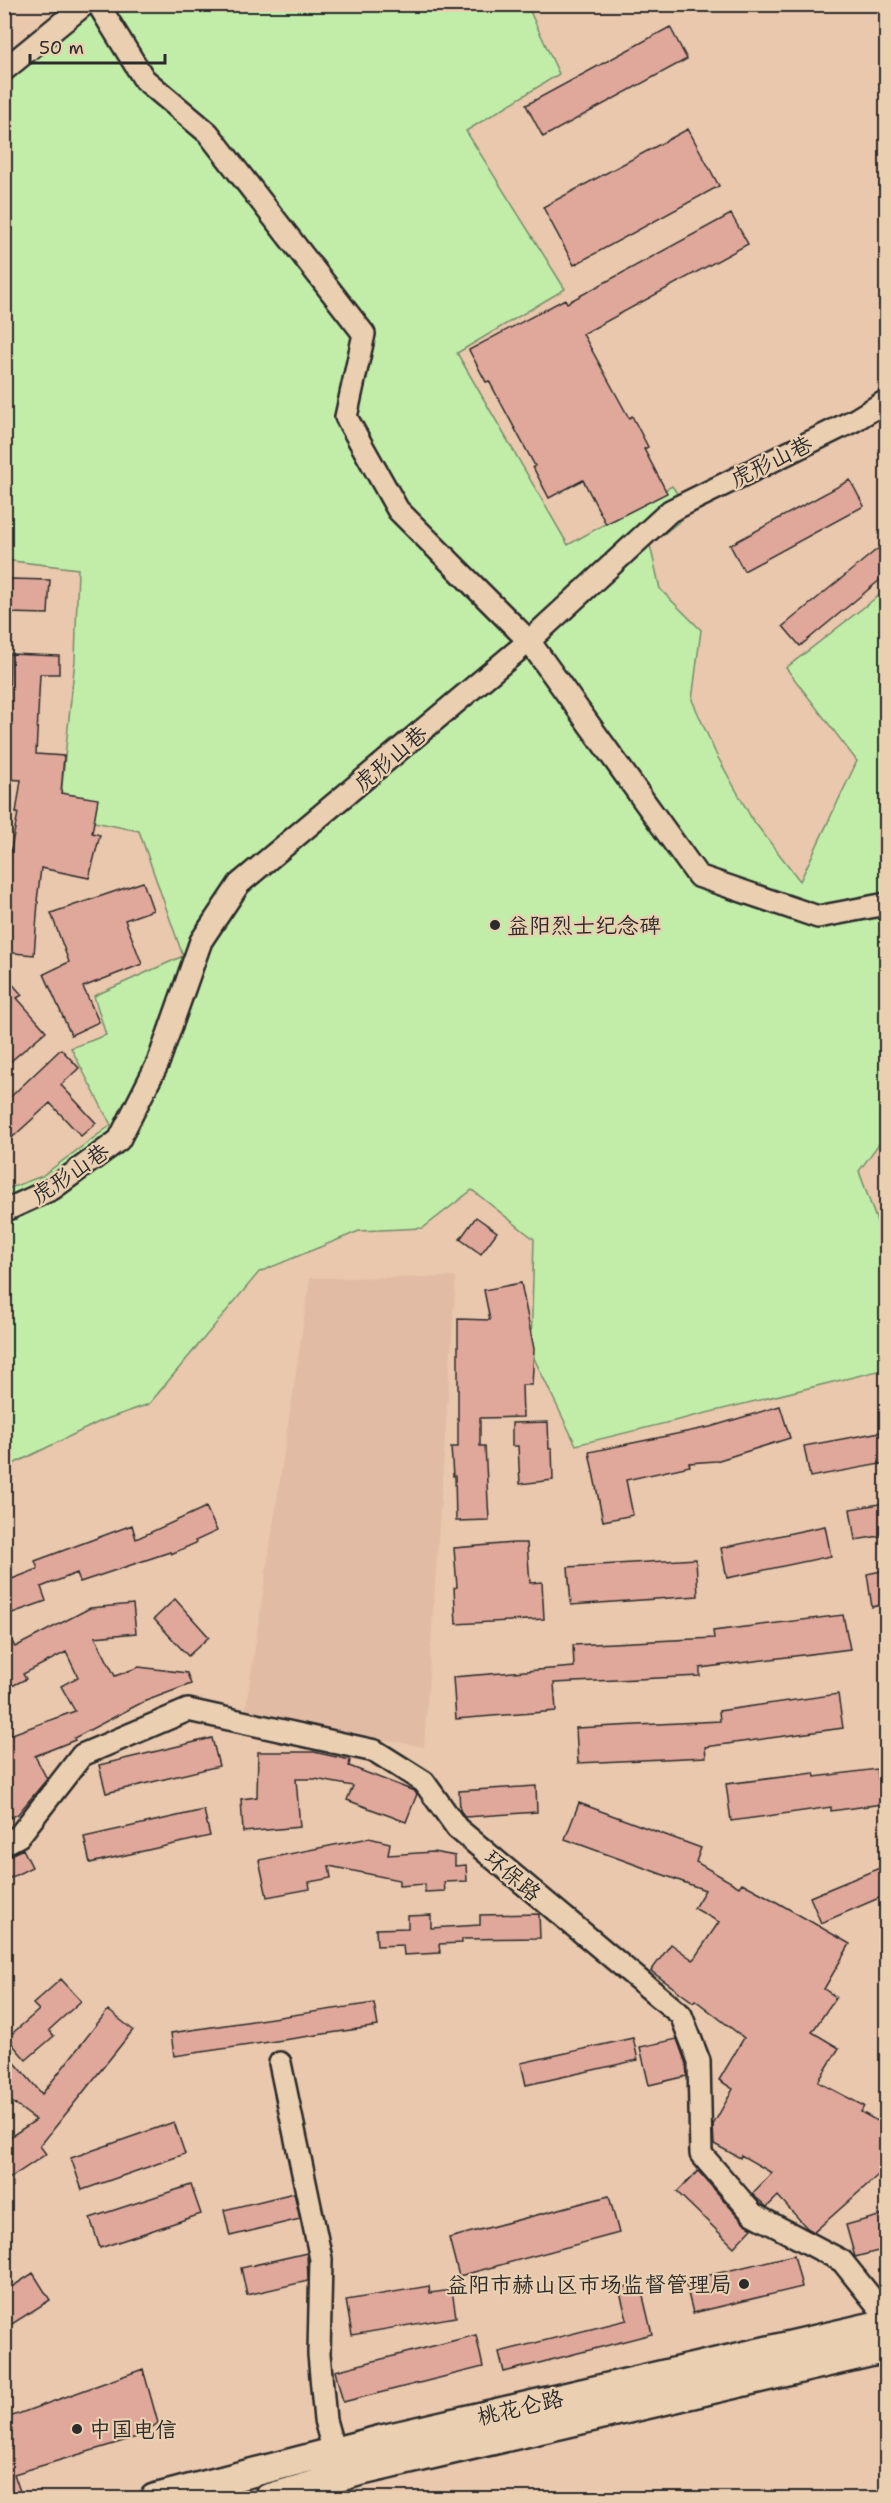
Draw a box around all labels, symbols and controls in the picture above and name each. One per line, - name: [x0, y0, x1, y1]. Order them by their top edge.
- scale bar: [30, 27, 165, 65]
- text: 50 m: [39, 36, 84, 60]
- street label: 虎形山巷: [725, 429, 817, 494]
- street label: 虎形山巷: [347, 719, 433, 798]
- place label: 益阳烈士纪念碑: [507, 911, 661, 940]
- marker: 益阳烈士纪念碑: [488, 918, 502, 932]
- street label: 虎形山巷: [26, 1137, 115, 1210]
- street label: 环保路: [478, 1843, 547, 1908]
- place label: 益阳市赫山区市场监督管理局: [446, 2270, 732, 2299]
- marker: 益阳市赫山区市场监督管理局: [737, 2277, 751, 2291]
- street label: 桃花仑路: [474, 2383, 566, 2432]
- place label: 中国电信: [89, 2415, 177, 2444]
- marker: 中国电信: [70, 2422, 84, 2436]

